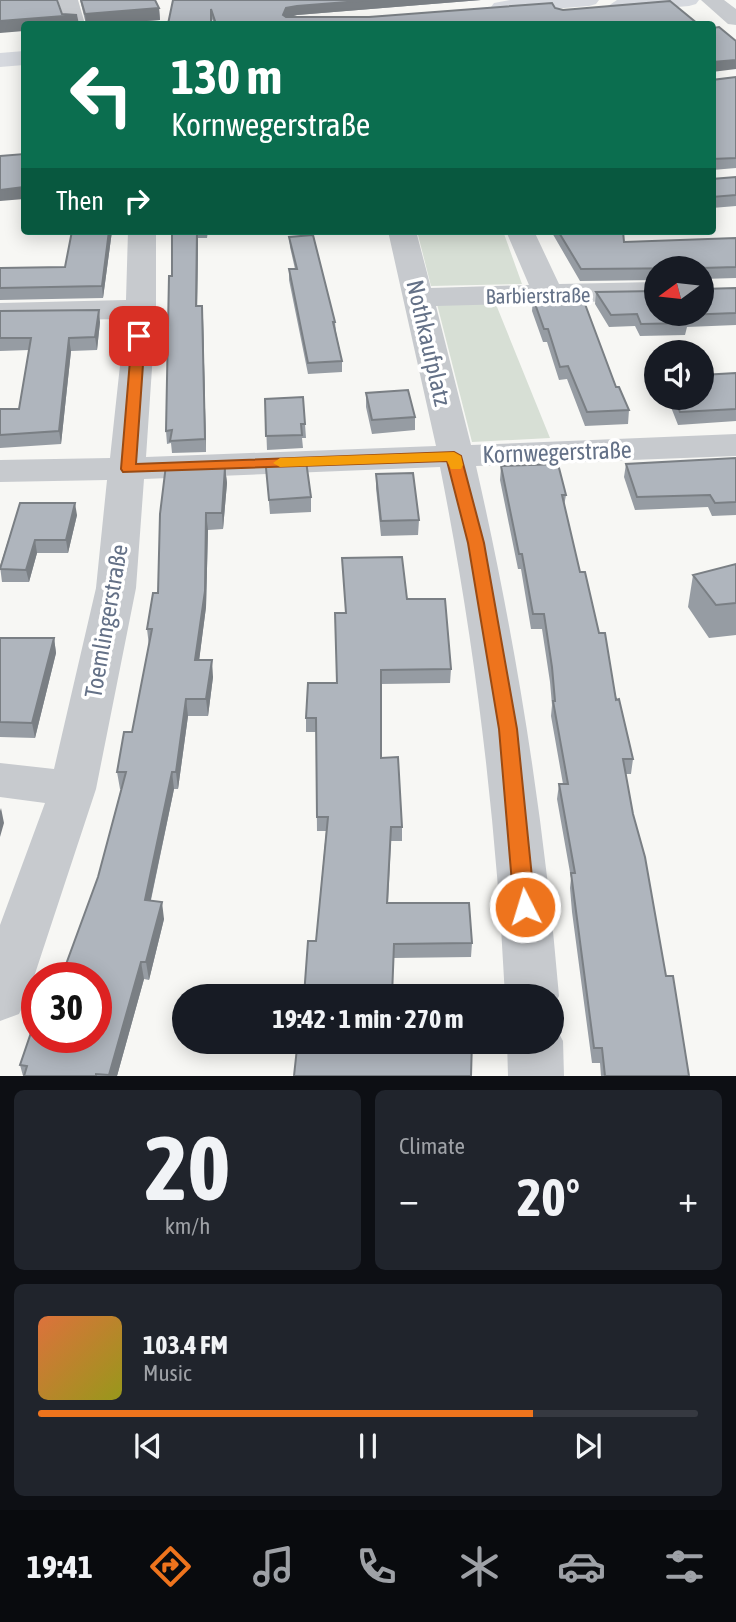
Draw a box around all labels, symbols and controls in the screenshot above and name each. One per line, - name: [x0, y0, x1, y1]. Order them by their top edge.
- text: 130 m: [171, 48, 282, 104]
- icon: left: [56, 49, 147, 140]
- text: Kornwegerstraße: [171, 106, 370, 143]
- icon: right: [118, 182, 156, 220]
- text: Then: [56, 186, 104, 216]
- north arrow: [644, 256, 714, 326]
- map controls: [644, 256, 714, 410]
- street label: Nothkaufplatz: [401, 277, 457, 409]
- street label: Barbierstraße: [485, 282, 591, 308]
- pin: [109, 306, 169, 366]
- icon: arrive: [120, 317, 158, 355]
- button: sound: [644, 340, 714, 410]
- street label: Kornwegerstraße: [482, 436, 632, 468]
- street label: Toemlingerstraße: [79, 542, 133, 700]
- position arrow: [488, 870, 562, 944]
- speed limit sign: 30: [21, 962, 112, 1053]
- text: 19:42 · 1 min · 270 m: [273, 1004, 463, 1034]
- text: 20: [145, 1115, 230, 1219]
- text: Climate: [399, 1133, 465, 1159]
- text: 20°: [517, 1167, 580, 1227]
- text: −: [399, 1177, 419, 1220]
- text: +: [678, 1177, 698, 1220]
- text: km/h: [165, 1213, 210, 1239]
- text: 103.4 FM: [143, 1330, 228, 1360]
- text: Music: [143, 1360, 191, 1386]
- icon: previous: [129, 1427, 167, 1465]
- icon: pause: [349, 1427, 387, 1465]
- icon: next: [569, 1427, 607, 1465]
- icon: directions: [146, 1542, 195, 1591]
- icon: music: [249, 1542, 298, 1591]
- icon: phone: [352, 1542, 401, 1591]
- icon: climate: [455, 1542, 504, 1591]
- icon: car: [557, 1542, 606, 1591]
- icon: filters: [660, 1542, 709, 1591]
- text: 19:41: [27, 1548, 93, 1585]

